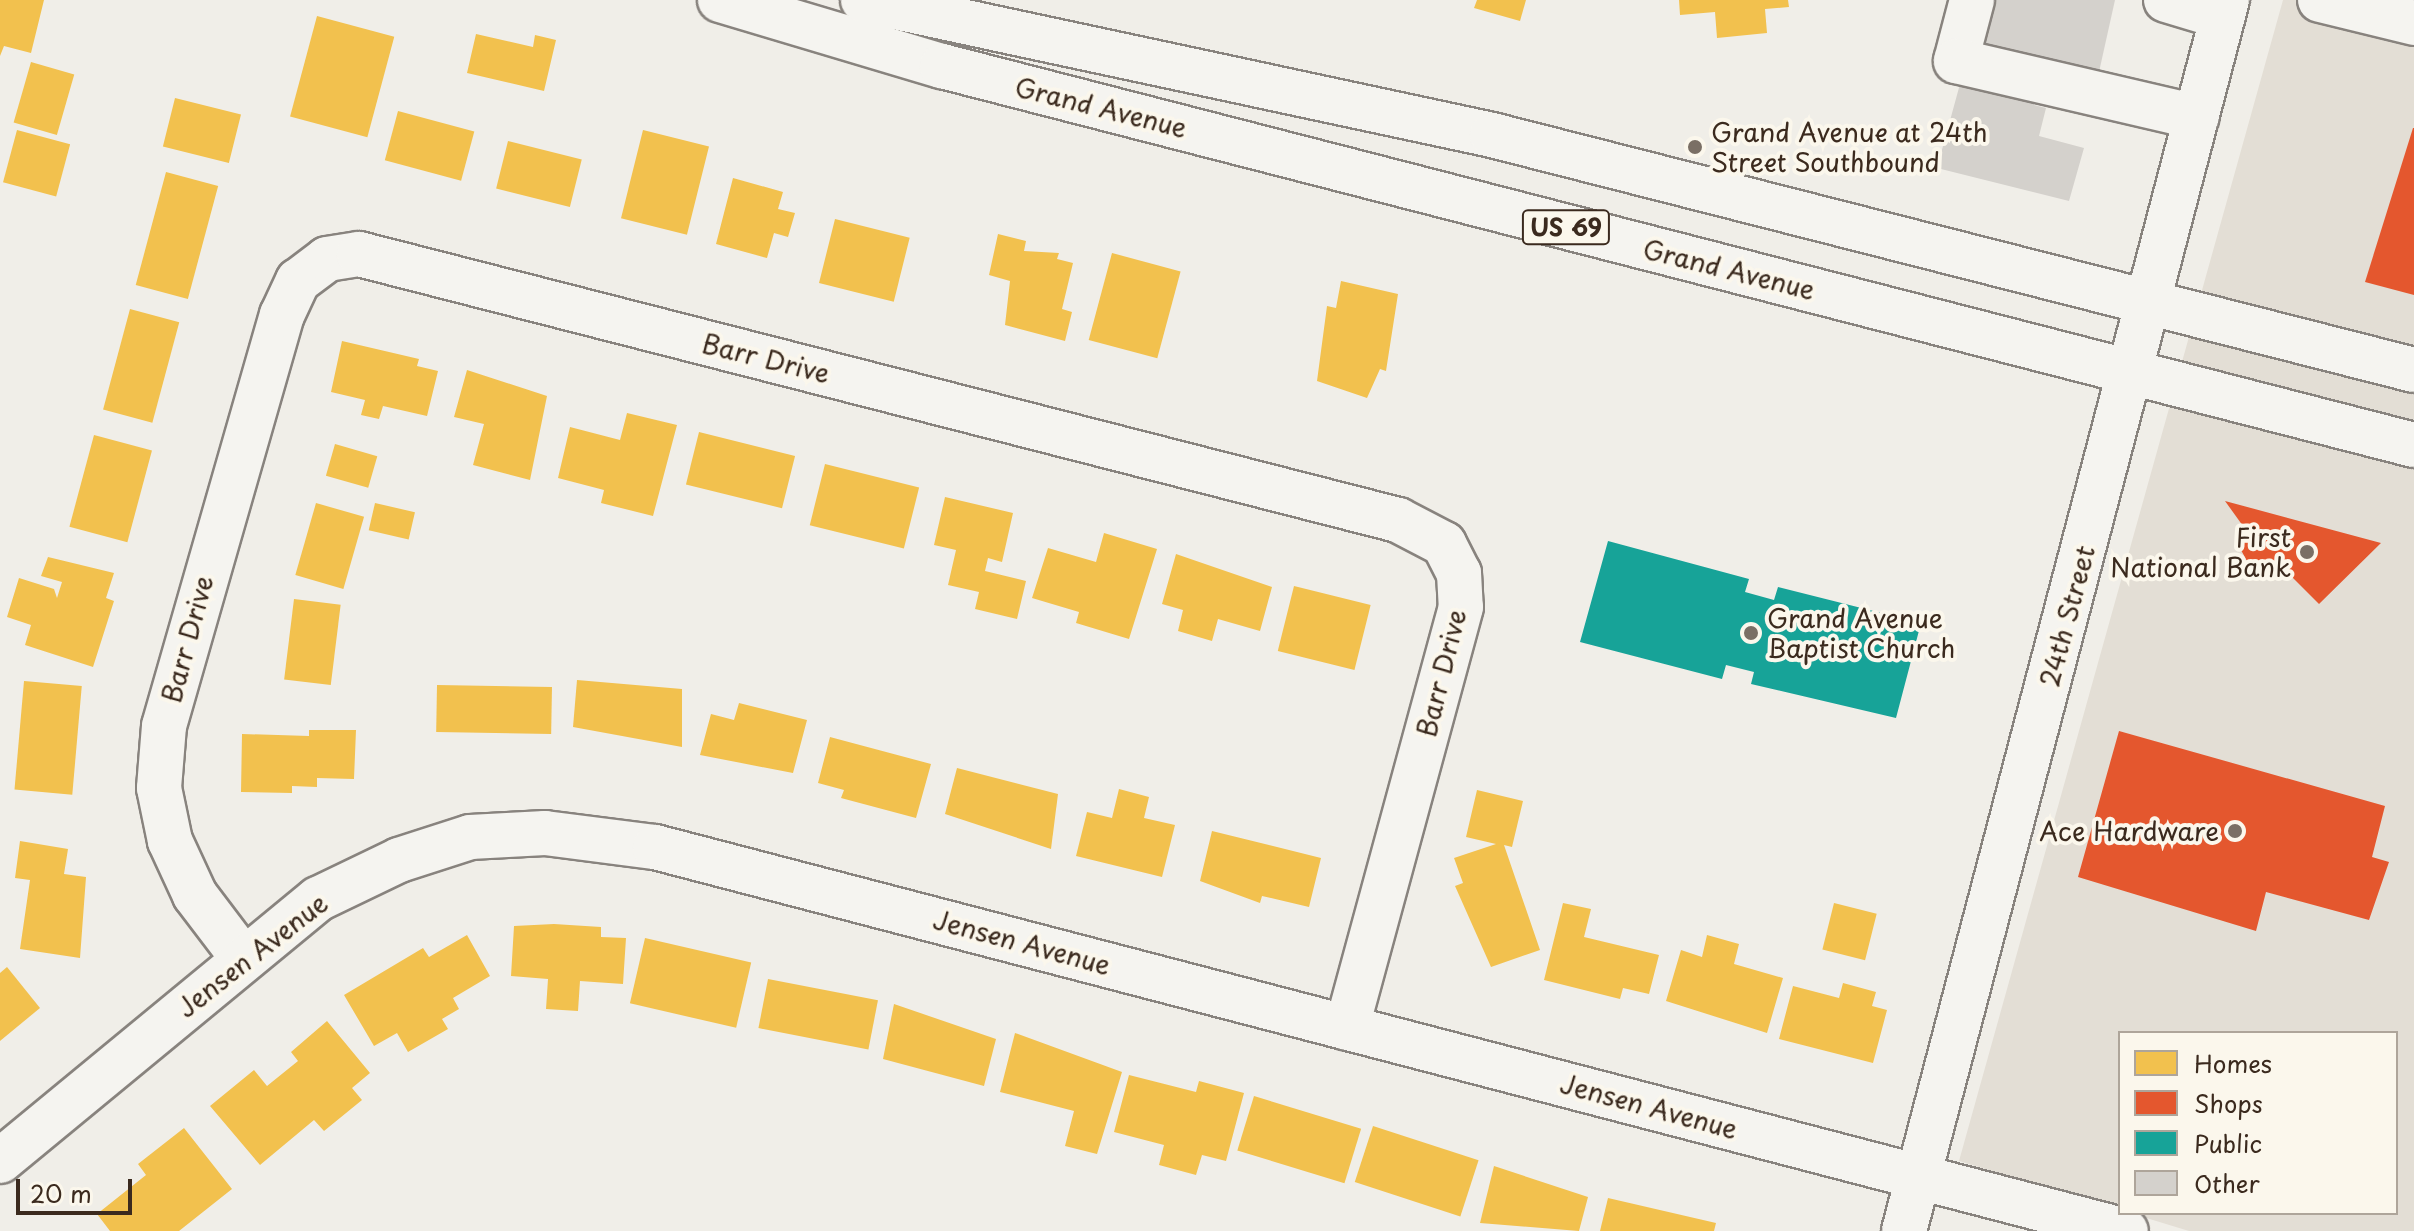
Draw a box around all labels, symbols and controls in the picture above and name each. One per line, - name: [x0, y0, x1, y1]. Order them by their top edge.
- street label: Grand Avenue: [1011, 70, 1191, 144]
- place label: Grand Avenue at 24th Street Southbound: [1711, 116, 1991, 178]
- marker: Grand Avenue at 24th Street Southbound: [1686, 138, 1704, 156]
- road number: US 69: [1522, 207, 1610, 247]
- street label: Grand Avenue: [1639, 232, 1819, 306]
- street label: Barr Drive: [698, 327, 834, 389]
- place label: First National Bank: [2111, 521, 2291, 582]
- street label: 24th Street: [2033, 542, 2101, 690]
- marker: First National Bank: [2298, 543, 2316, 561]
- street label: Barr Drive: [155, 571, 219, 707]
- place label: Grand Avenue Baptist Church: [1767, 602, 1956, 664]
- street label: Barr Drive: [1410, 605, 1472, 741]
- marker: Grand Avenue Baptist Church: [1742, 624, 1760, 642]
- place label: Ace Hardware: [2039, 815, 2219, 847]
- marker: Ace Hardware: [2226, 822, 2244, 840]
- street label: Jensen Avenue: [170, 886, 334, 1024]
- street label: Jensen Avenue: [930, 903, 1114, 981]
- legend: [2118, 1031, 2398, 1215]
- text: Homes: [2194, 1045, 2272, 1081]
- street label: Jensen Avenue: [1557, 1067, 1741, 1145]
- text: Shops: [2194, 1085, 2263, 1121]
- text: Public: [2194, 1125, 2262, 1161]
- scale bar: [20, 1163, 136, 1213]
- text: Other: [2194, 1165, 2260, 1201]
- text: 20 m: [30, 1175, 92, 1211]

